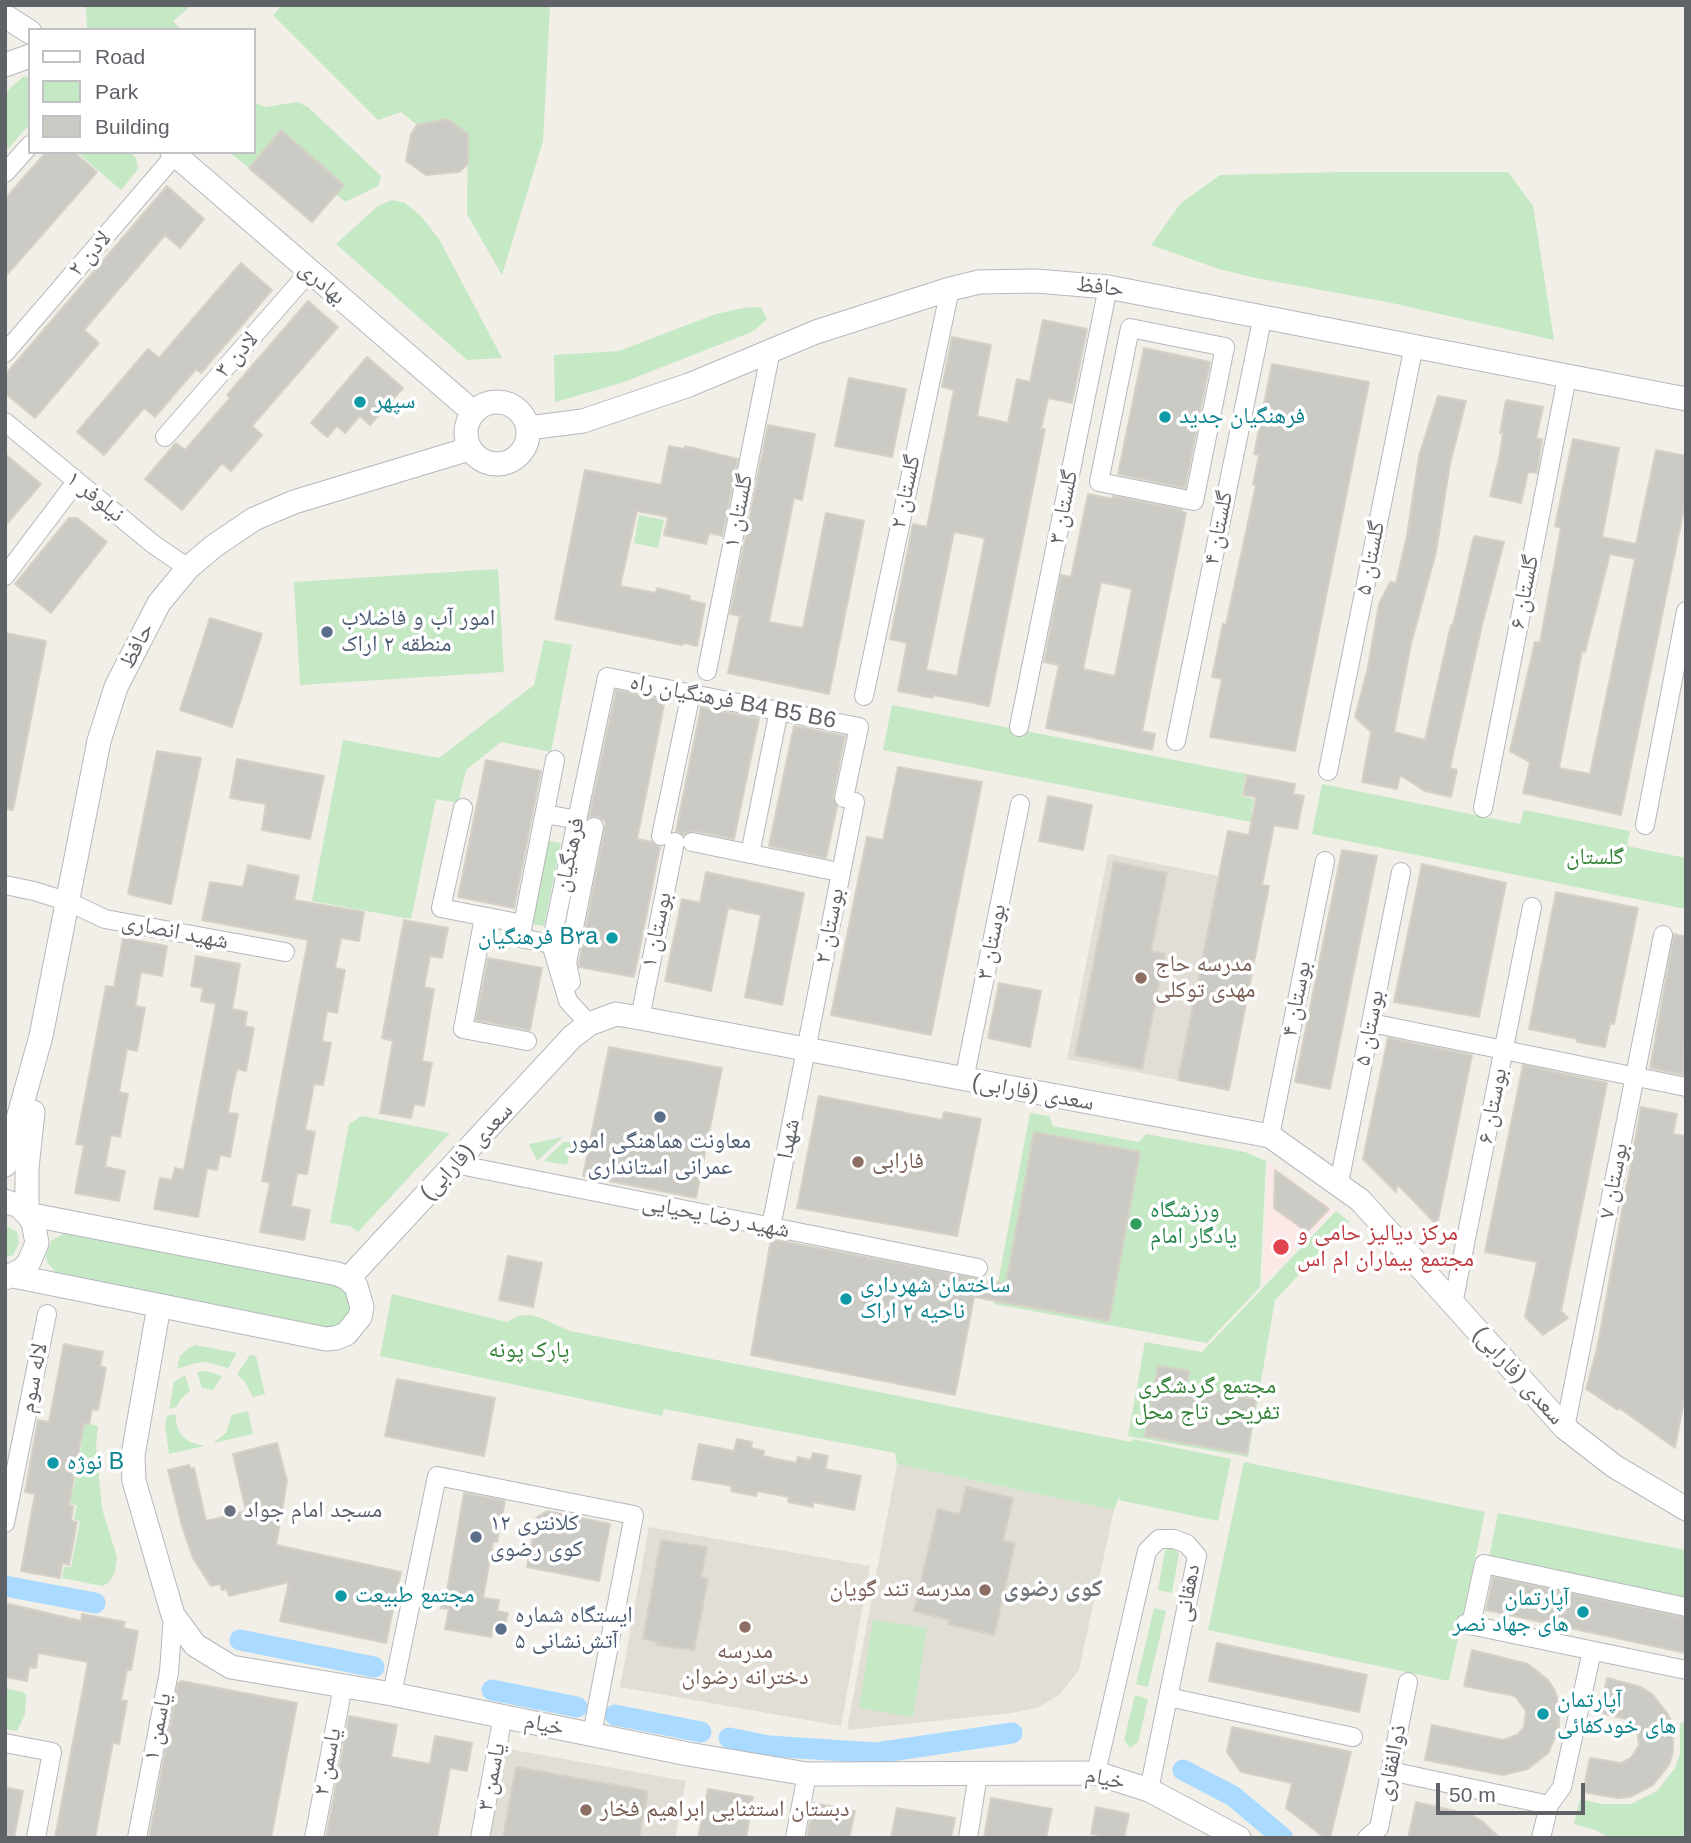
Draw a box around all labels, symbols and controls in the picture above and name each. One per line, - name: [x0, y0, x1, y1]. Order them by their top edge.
- legend: [28, 28, 256, 154]
- text: Road: [95, 45, 145, 68]
- text: Park: [95, 80, 138, 103]
- text: Building: [95, 115, 170, 138]
- street label: لادن ۲: [63, 225, 117, 283]
- street label: بهادری: [293, 255, 351, 311]
- street label: حافظ: [1075, 270, 1125, 304]
- street label: لادن ۳: [210, 326, 264, 384]
- place label: سپهر: [374, 388, 415, 416]
- marker: سپهر: [352, 394, 368, 410]
- place label: فرهنگیان جدید: [1179, 403, 1305, 431]
- marker: فرهنگیان جدید: [1157, 409, 1173, 425]
- street label: گلستان ۲: [885, 453, 927, 531]
- street label: نیلوفر ۱: [60, 465, 130, 529]
- street label: گلستان ۳: [1043, 468, 1085, 546]
- street label: گلستان ۱: [718, 472, 760, 550]
- street label: گلستان ۴: [1198, 489, 1240, 567]
- street label: گلستان ۵: [1350, 519, 1392, 597]
- street label: گلستان ۶: [1504, 553, 1546, 631]
- place label: امور آب و فاضلاب منطقه ۲ اراک: [341, 605, 495, 659]
- street label: حافظ: [114, 618, 160, 674]
- marker: امور آب و فاضلاب منطقه ۲ اراک: [319, 624, 335, 640]
- street label: فرهنگیان راه B4 B5 B6: [628, 668, 838, 736]
- street label: فرهنگیان: [549, 815, 591, 895]
- park label: گلستان: [1566, 844, 1624, 872]
- street label: بوستان ۲: [809, 886, 851, 966]
- street label: بوستان ۱: [636, 890, 678, 970]
- street label: بوستان ۳: [971, 902, 1013, 982]
- street label: شهید انصاری: [119, 908, 231, 956]
- place label: فرهنگیان B۳a: [478, 924, 598, 952]
- marker: فرهنگیان B۳a: [604, 930, 620, 946]
- place label: مدرسه حاج مهدی توکلی: [1155, 951, 1255, 1005]
- street label: بوستان ۴: [1276, 959, 1318, 1039]
- marker: مدرسه حاج مهدی توکلی: [1133, 970, 1149, 986]
- street label: بوستان ۵: [1349, 988, 1391, 1068]
- street label: بوستان ۶: [1472, 1066, 1514, 1146]
- street label: سعدی (فارابی): [970, 1069, 1096, 1117]
- street label: سعدی (فارابی): [415, 1097, 519, 1207]
- marker: معاونت هماهنگی امور عمرانی استانداری: [652, 1109, 668, 1125]
- street label: شهدا: [772, 1117, 806, 1161]
- place label: معاونت هماهنگی امور عمرانی استانداری: [569, 1128, 751, 1182]
- street label: بوستان ۷: [1593, 1141, 1635, 1221]
- place label: فارابی: [872, 1148, 924, 1176]
- marker: فارابی: [850, 1154, 866, 1170]
- street label: شهید رضا یحیایی: [640, 1189, 792, 1245]
- place label: ورزشگاه یادگار امام: [1150, 1197, 1237, 1251]
- marker: ورزشگاه یادگار امام: [1128, 1216, 1144, 1232]
- place label: مرکز دیالیز حامی و مجتمع بیماران ام اس: [1297, 1220, 1474, 1274]
- marker: مرکز دیالیز حامی و مجتمع بیماران ام اس: [1271, 1237, 1291, 1257]
- place label: ساختمان شهرداری ناحیه ۲ اراک: [860, 1272, 1010, 1326]
- marker: ساختمان شهرداری ناحیه ۲ اراک: [838, 1291, 854, 1307]
- street label: سعدی (فارابی): [1466, 1321, 1570, 1431]
- park label: پارک پونه: [489, 1337, 569, 1365]
- street label: لاله سوم: [14, 1341, 54, 1415]
- park label: مجتمع گردشگری تفریحی تاج محل: [1134, 1373, 1280, 1427]
- place label: نوژه B: [67, 1449, 124, 1477]
- marker: نوژه B: [45, 1455, 61, 1471]
- place label: مسجد امام جواد: [244, 1497, 382, 1525]
- marker: مسجد امام جواد: [222, 1503, 238, 1519]
- place label: کلانتری ۱۲ کوی رضوی: [490, 1510, 583, 1564]
- marker: کلانتری ۱۲ کوی رضوی: [468, 1529, 484, 1545]
- street label: دهقانی: [1169, 1562, 1207, 1624]
- district label: کوی رضوی: [1003, 1575, 1103, 1603]
- place label: مدرسه تند گویان: [829, 1576, 971, 1604]
- place label: مجتمع طبیعت: [355, 1582, 474, 1610]
- marker: مدرسه تند گویان: [977, 1582, 993, 1598]
- place label: آپارتمان های جهاد نصر: [1452, 1585, 1569, 1639]
- marker: مجتمع طبیعت: [333, 1588, 349, 1604]
- place label: ایستگاه شماره ۵ آتش‌نشانی: [515, 1602, 633, 1656]
- marker: آپارتمان های جهاد نصر: [1575, 1604, 1591, 1620]
- marker: مدرسه دخترانه رضوان: [737, 1619, 753, 1635]
- marker: ایستگاه شماره ۵ آتش‌نشانی: [493, 1621, 509, 1637]
- place label: مدرسه دخترانه رضوان: [682, 1638, 808, 1692]
- place label: آپارتمان های خودکفائی: [1557, 1687, 1676, 1741]
- street label: یاسمن ۱: [138, 1691, 178, 1763]
- marker: آپارتمان های خودکفائی: [1535, 1706, 1551, 1722]
- street label: خیام: [522, 1708, 566, 1742]
- street label: ذوالفقاری: [1371, 1722, 1413, 1804]
- street label: یاسمن ۲: [308, 1726, 348, 1798]
- street label: یاسمن ۳: [472, 1741, 512, 1813]
- street label: خیام: [1083, 1762, 1127, 1796]
- scale bar: [1439, 1770, 1588, 1814]
- text: 50 m: [1449, 1783, 1496, 1806]
- place label: دبستان استثنایی ابراهیم فخار: [600, 1796, 850, 1824]
- marker: دبستان استثنایی ابراهیم فخار: [578, 1802, 594, 1818]

